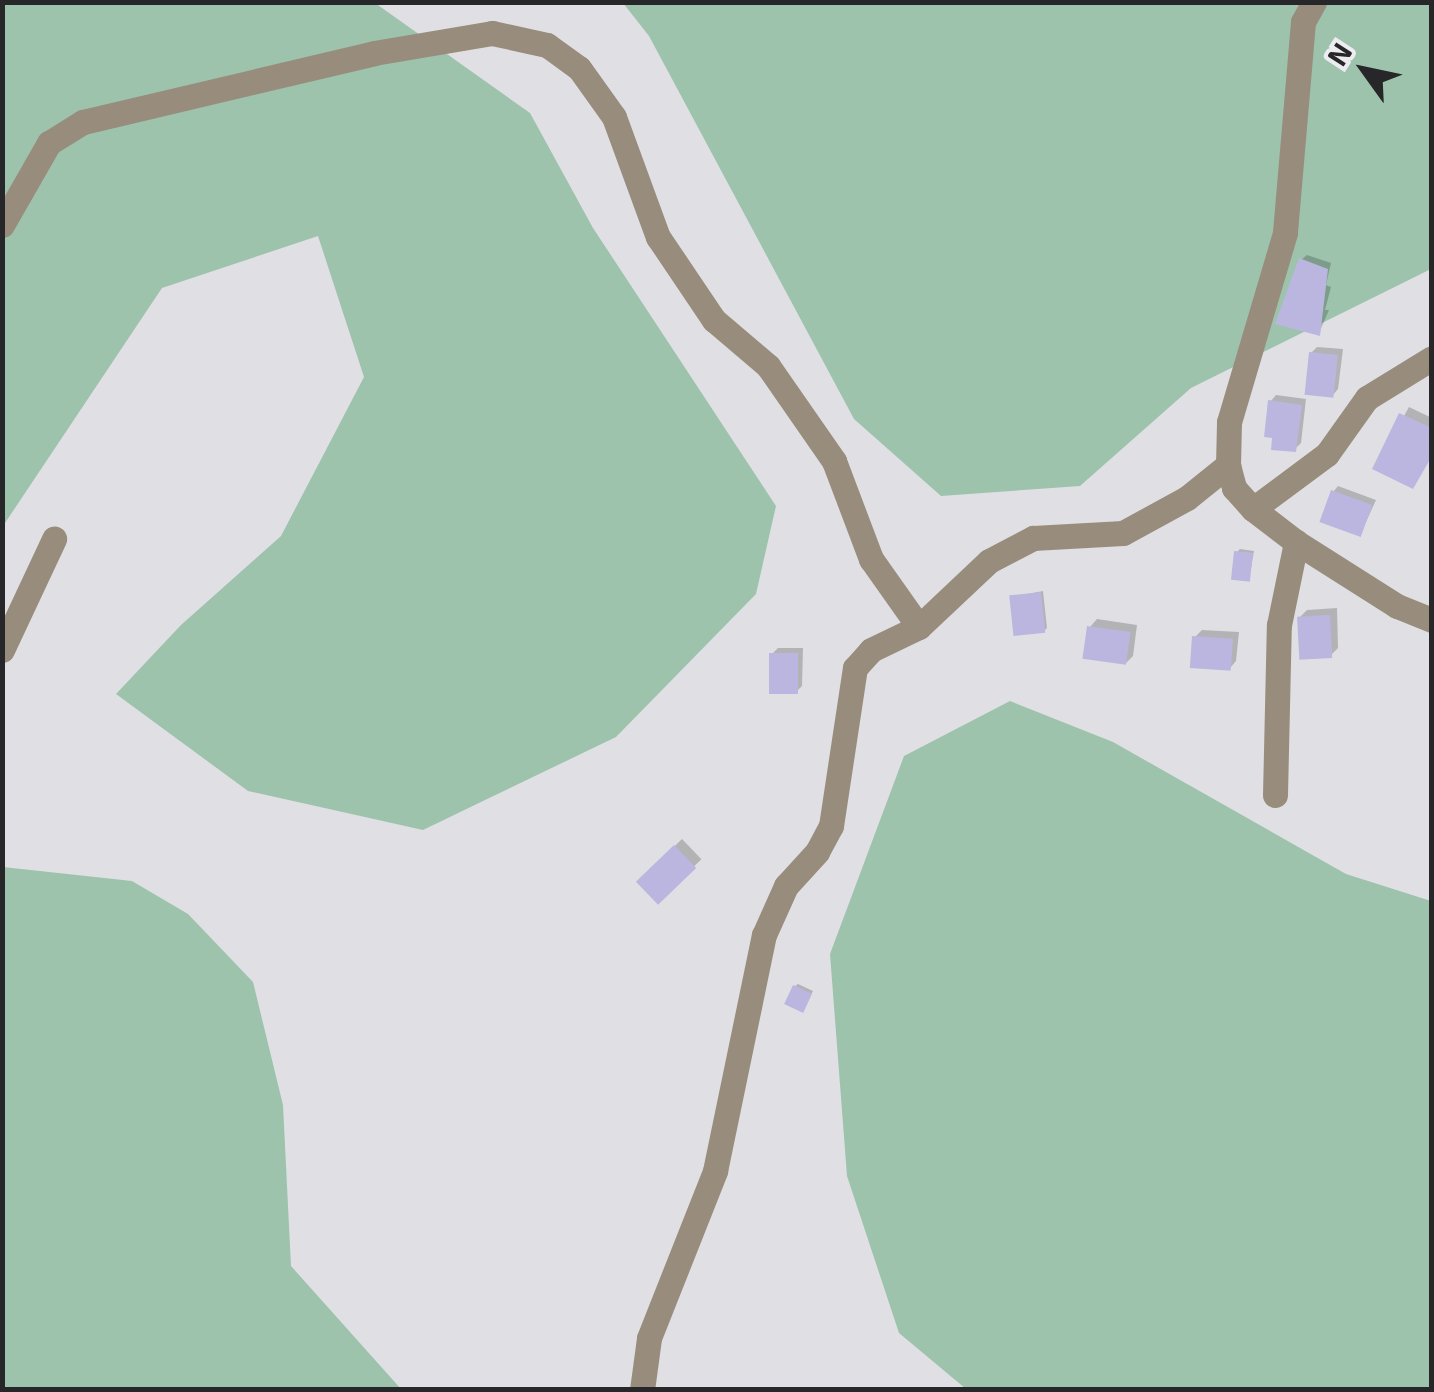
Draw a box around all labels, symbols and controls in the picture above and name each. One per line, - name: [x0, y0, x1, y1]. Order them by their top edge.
- north arrow: [1314, 20, 1414, 120]
- text: N: [1319, 36, 1359, 71]

